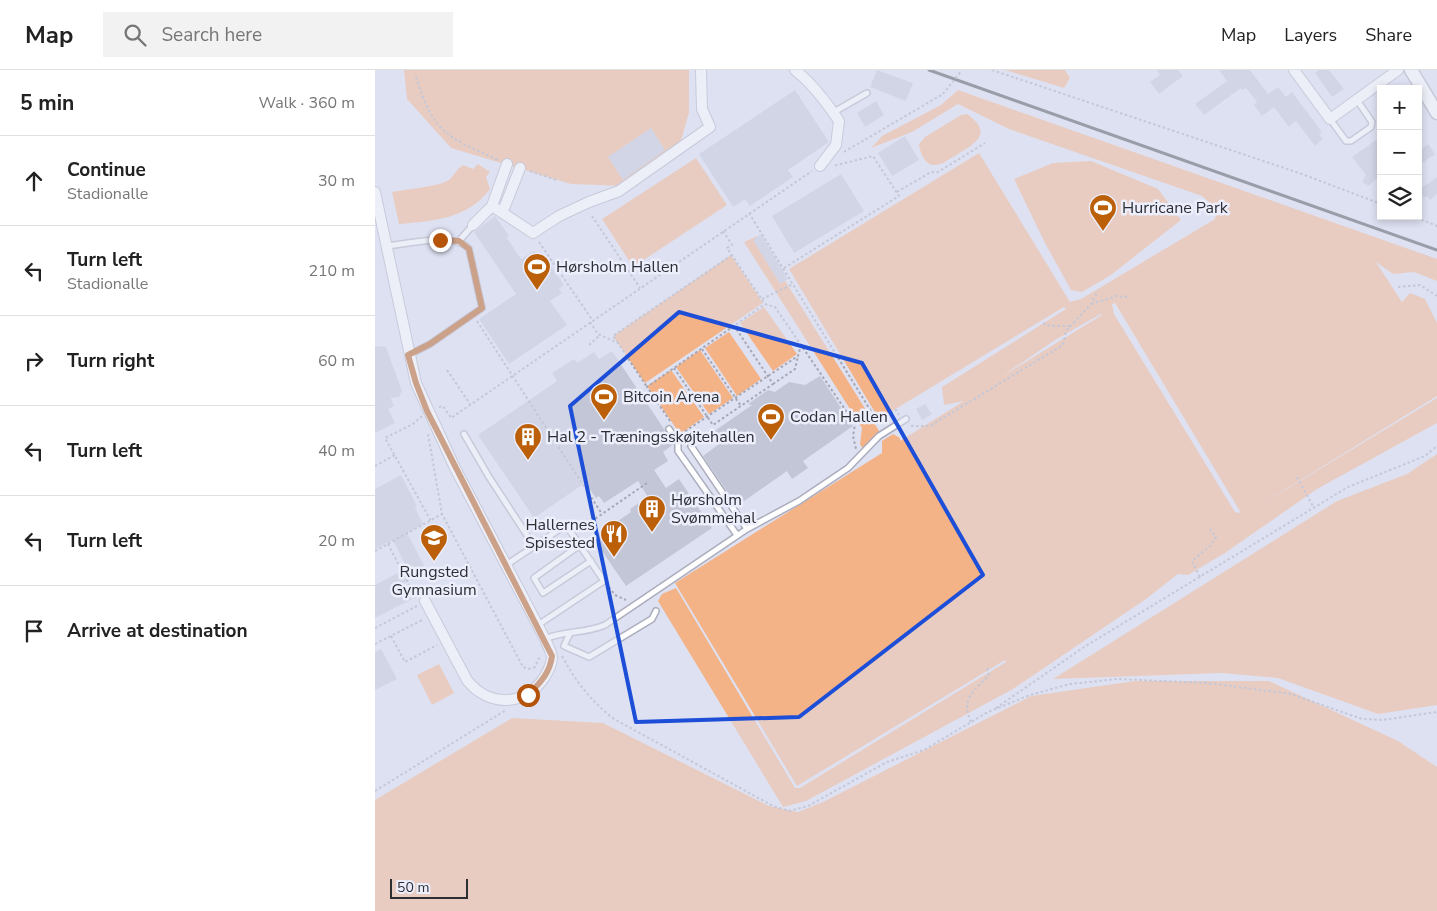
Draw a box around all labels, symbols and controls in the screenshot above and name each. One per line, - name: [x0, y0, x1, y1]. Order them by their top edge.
- search box: [103, 12, 453, 57]
- text: Map: [25, 19, 73, 51]
- icon: search: [121, 21, 149, 49]
- text: Search here: [161, 22, 262, 48]
- text: Map: [1221, 23, 1256, 47]
- text: Layers: [1284, 23, 1337, 47]
- text: Share: [1365, 23, 1412, 47]
- map controls: [1377, 85, 1422, 220]
- button: +: [1377, 85, 1422, 130]
- text: 5 min: [20, 89, 74, 117]
- text: Walk · 360 m: [259, 92, 355, 114]
- button: −: [1377, 130, 1422, 175]
- text: Continue: [67, 157, 146, 183]
- icon: ahead: [20, 167, 48, 195]
- text: 30 m: [318, 170, 355, 192]
- button: layers: [1377, 175, 1422, 220]
- text: Stadionalle: [67, 183, 148, 205]
- sports icon: Hurricane Park: [1088, 193, 1118, 232]
- place label: Hurricane Park: [1122, 197, 1229, 219]
- route end: [429, 229, 452, 252]
- text: Turn left: [67, 247, 142, 273]
- sports icon: Hørsholm Hallen: [522, 252, 552, 291]
- place label: Hørsholm Hallen: [556, 256, 679, 278]
- icon: left: [20, 257, 48, 285]
- text: 210 m: [308, 260, 355, 282]
- text: Stadionalle: [67, 273, 148, 295]
- icon: right: [20, 347, 48, 375]
- text: Turn right: [67, 348, 154, 374]
- text: 60 m: [318, 350, 355, 372]
- sports icon: Bitcoin Arena: [589, 382, 619, 421]
- place label: Bitcoin Arena: [623, 386, 719, 408]
- sports icon: Codan Hallen: [756, 402, 786, 441]
- place label: Codan Hallen: [790, 406, 888, 428]
- building icon: Hal 2 - Træningsskøjtehallen: [513, 422, 543, 461]
- place label: Hal 2 - Træningsskøjtehallen: [547, 426, 755, 448]
- icon: left: [20, 437, 48, 465]
- text: Turn left: [67, 438, 142, 464]
- text: 40 m: [318, 440, 355, 462]
- place label: Hørsholm Svømmehal: [671, 489, 756, 529]
- building icon: Hørsholm Svømmehal: [637, 494, 667, 533]
- place label: Hallernes Spisested: [525, 514, 595, 554]
- restaurant icon: Hallernes Spisested: [599, 519, 629, 558]
- school or university icon: Rungsted Gymnasium: [419, 523, 449, 562]
- icon: left: [20, 527, 48, 555]
- text: Turn left: [67, 528, 142, 554]
- text: 20 m: [318, 530, 355, 552]
- place label: Rungsted Gymnasium: [391, 561, 477, 601]
- icon: arrive: [20, 617, 48, 645]
- text: Arrive at destination: [67, 618, 248, 644]
- route start: [517, 684, 540, 707]
- scale bar: [390, 876, 467, 899]
- text: 50 m: [397, 878, 429, 897]

